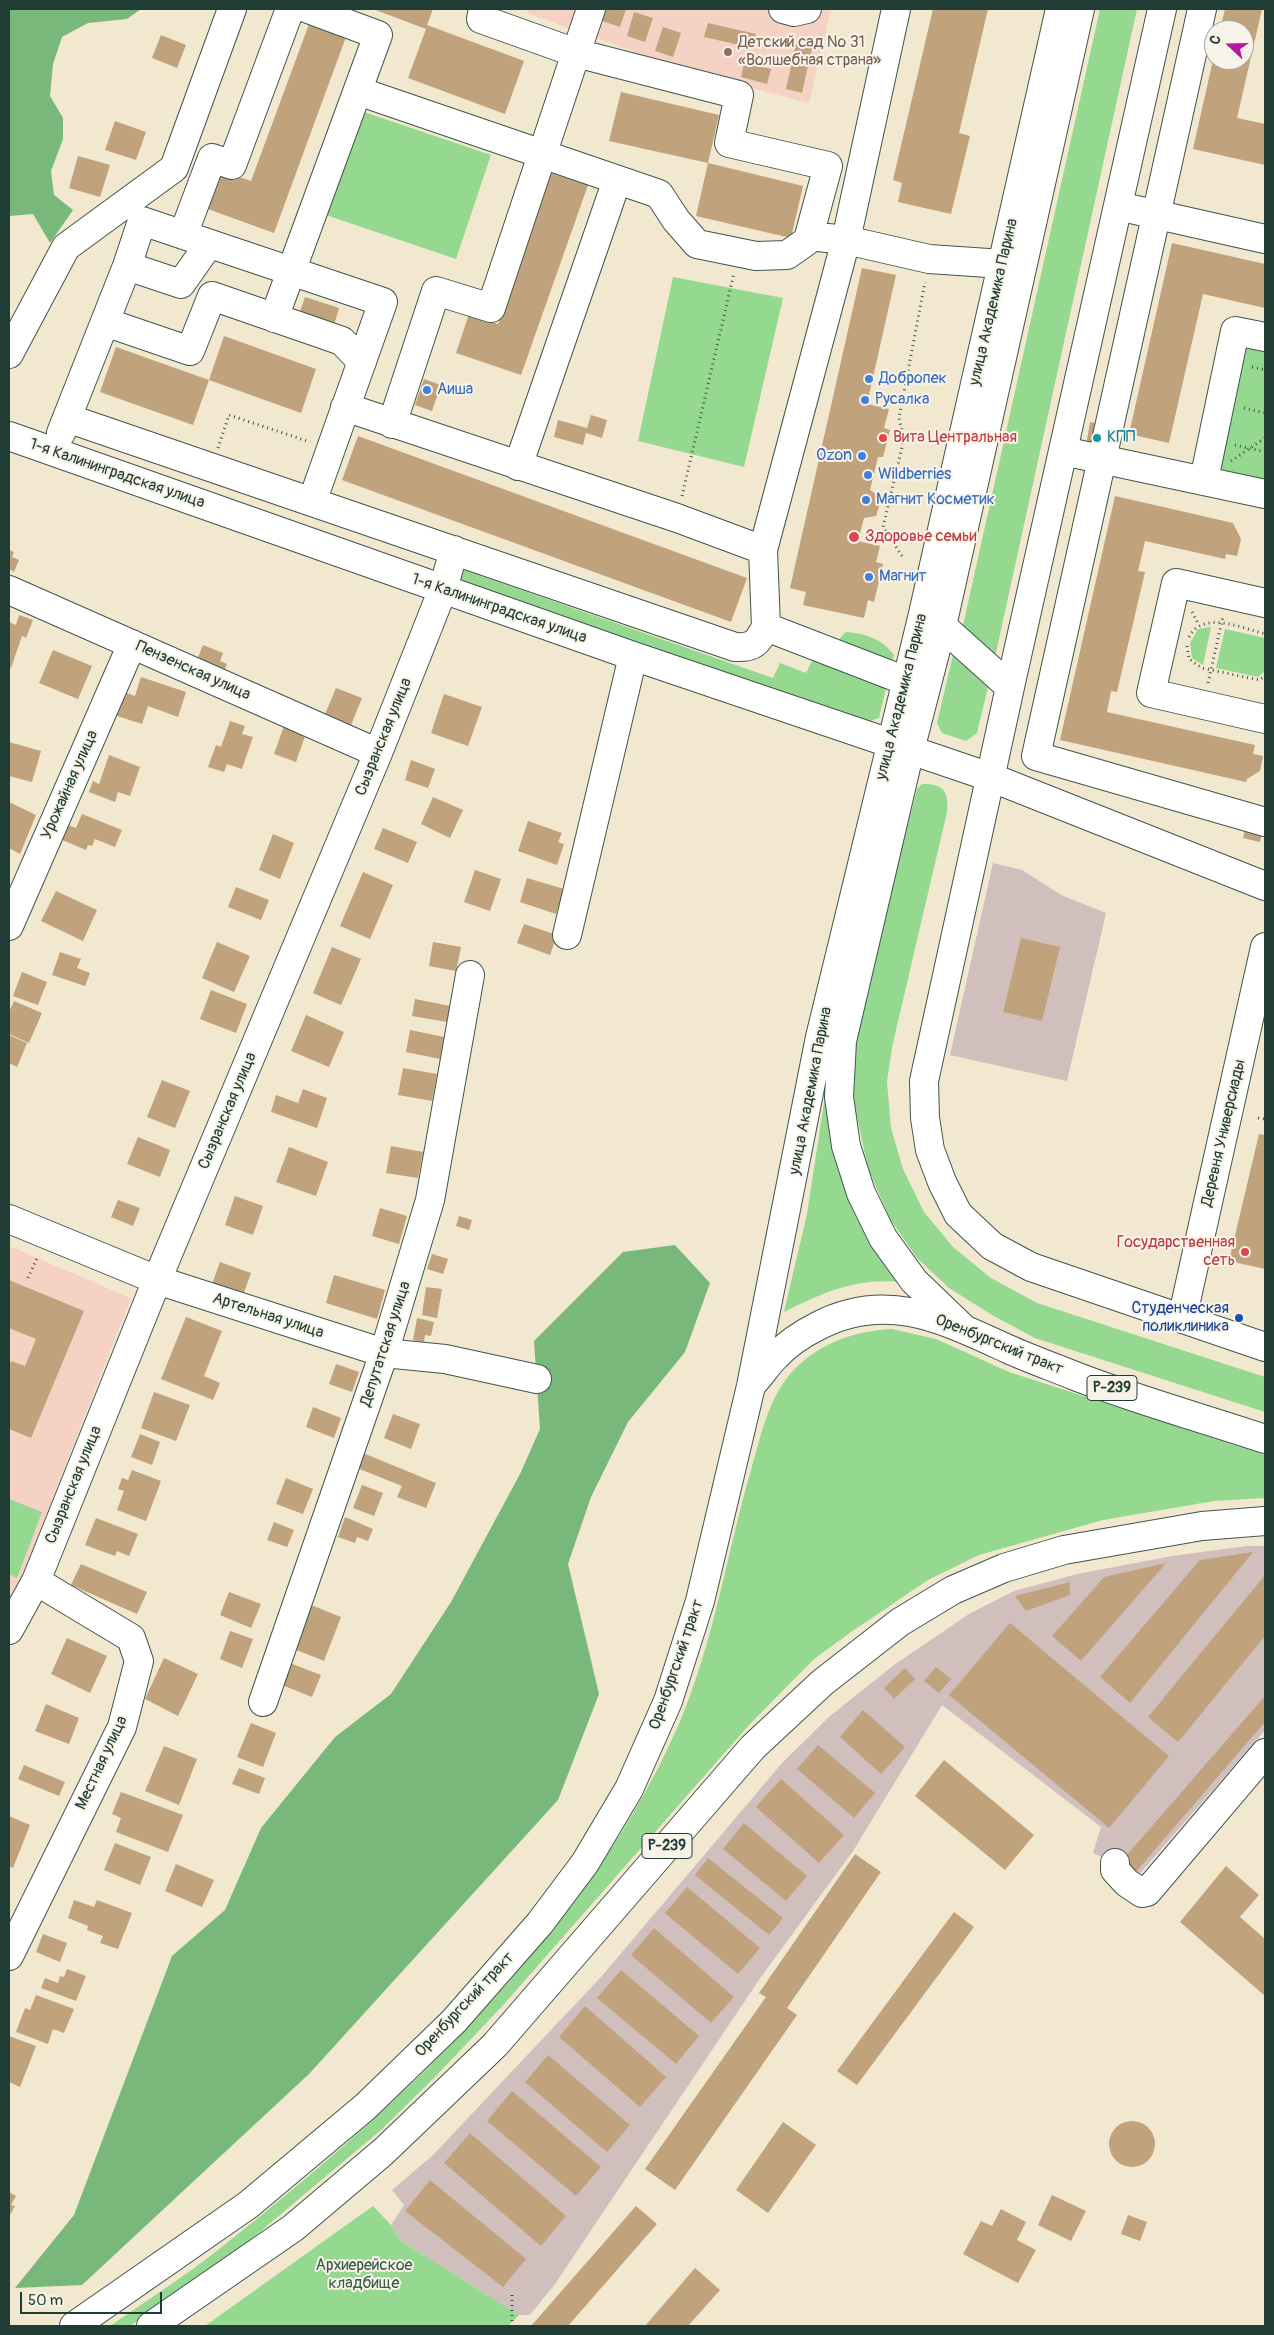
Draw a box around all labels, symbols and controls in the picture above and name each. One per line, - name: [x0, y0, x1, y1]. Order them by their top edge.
- north arrow: [1204, 20, 1254, 70]
- place label: Детский сад № 31 «Волшебная страна»: [738, 33, 881, 71]
- text: С: [1206, 33, 1225, 47]
- marker: Детский сад № 31 «Волшебная страна»: [722, 46, 734, 58]
- street label: улица Академика Парина: [965, 217, 1023, 387]
- place label: Добропек: [879, 369, 947, 389]
- marker: Добропек: [863, 373, 875, 385]
- place label: Аиша: [437, 380, 473, 400]
- marker: Аиша: [421, 384, 433, 396]
- place label: Русалка: [875, 390, 929, 410]
- marker: Русалка: [859, 394, 871, 406]
- place label: Вита Центральная: [893, 428, 1017, 448]
- place label: КПП: [1107, 428, 1135, 448]
- marker: Вита Центральная: [877, 432, 889, 444]
- marker: КПП: [1091, 432, 1103, 444]
- street label: 1-я Калининградская улица: [27, 435, 207, 513]
- place label: Ozon: [816, 446, 852, 466]
- marker: Ozon: [856, 450, 868, 462]
- place label: Wildberries: [878, 465, 951, 485]
- marker: Wildberries: [862, 469, 874, 481]
- place label: Магнит Косметик: [876, 490, 995, 510]
- marker: Магнит Косметик: [860, 494, 872, 506]
- place label: Здоровье семьи: [865, 527, 977, 547]
- marker: Здоровье семьи: [847, 530, 861, 544]
- place label: Магнит: [879, 567, 927, 587]
- street label: 1-я Калининградская улица: [409, 570, 589, 648]
- marker: Магнит: [863, 571, 875, 583]
- street label: улица Академика Парина: [872, 612, 932, 782]
- street label: Пензенская улица: [133, 637, 253, 705]
- street label: Сызранская улица: [352, 675, 416, 799]
- street label: Урожайная улица: [37, 727, 103, 843]
- street label: улица Академика Парина: [785, 1005, 837, 1177]
- street label: Сызранская улица: [195, 1049, 261, 1173]
- street label: Деревня Универсиады: [1198, 1058, 1250, 1208]
- place label: Государственная сеть: [1117, 1233, 1235, 1271]
- marker: Государственная сеть: [1239, 1246, 1251, 1258]
- street label: Депутатская улица: [357, 1279, 415, 1409]
- street label: Артельная улица: [210, 1289, 326, 1343]
- place label: Студенческая поликлиника: [1131, 1299, 1229, 1337]
- street label: Оренбургский тракт: [932, 1311, 1066, 1379]
- marker: Студенческая поликлиника: [1233, 1312, 1245, 1324]
- road number: Р-239: [1087, 1376, 1137, 1400]
- street label: Сызранская улица: [42, 1423, 106, 1547]
- street label: Оренбургский тракт: [646, 1597, 708, 1733]
- street label: Местная улица: [72, 1713, 132, 1813]
- road number: Р-239: [642, 1834, 692, 1858]
- street label: Оренбургский тракт: [411, 1949, 519, 2061]
- park label: Архиерейское кладбище: [316, 2256, 412, 2294]
- scale bar: [22, 2282, 165, 2314]
- text: 50 m: [28, 2291, 63, 2310]

